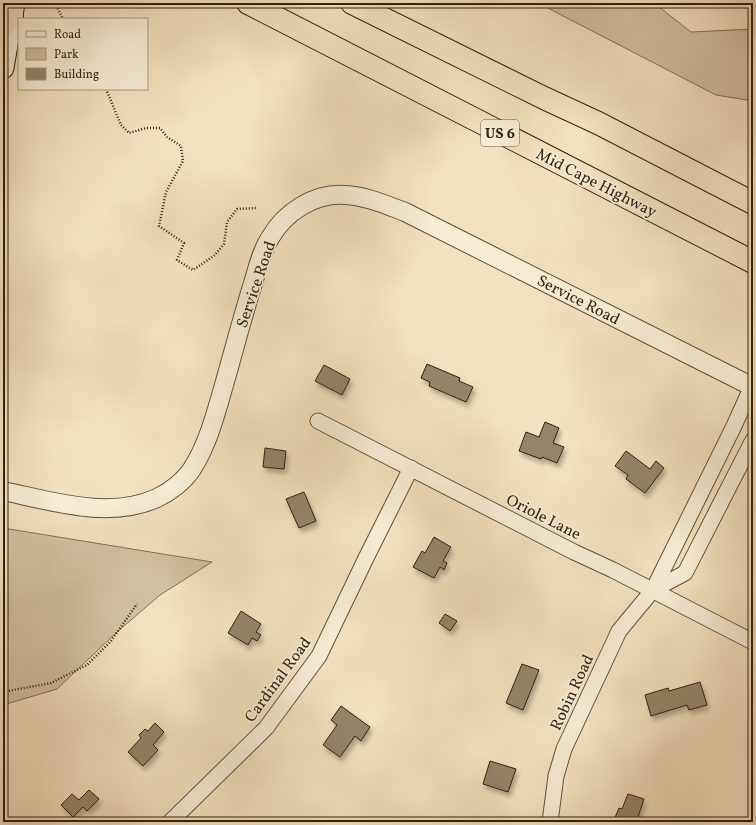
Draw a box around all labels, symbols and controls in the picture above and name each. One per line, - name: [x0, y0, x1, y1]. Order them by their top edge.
- legend: [18, 18, 148, 90]
- text: Road: [54, 27, 81, 43]
- text: Park: [54, 47, 79, 63]
- text: Building: [54, 67, 99, 83]
- road number: US 6: [481, 120, 519, 146]
- street label: Mid Cape Highway: [532, 144, 661, 224]
- street label: Service Road: [232, 238, 282, 331]
- street label: Service Road: [533, 270, 623, 331]
- street label: Oriole Lane: [502, 490, 584, 546]
- street label: Cardinal Road: [240, 633, 317, 727]
- street label: Robin Road: [546, 651, 600, 734]

